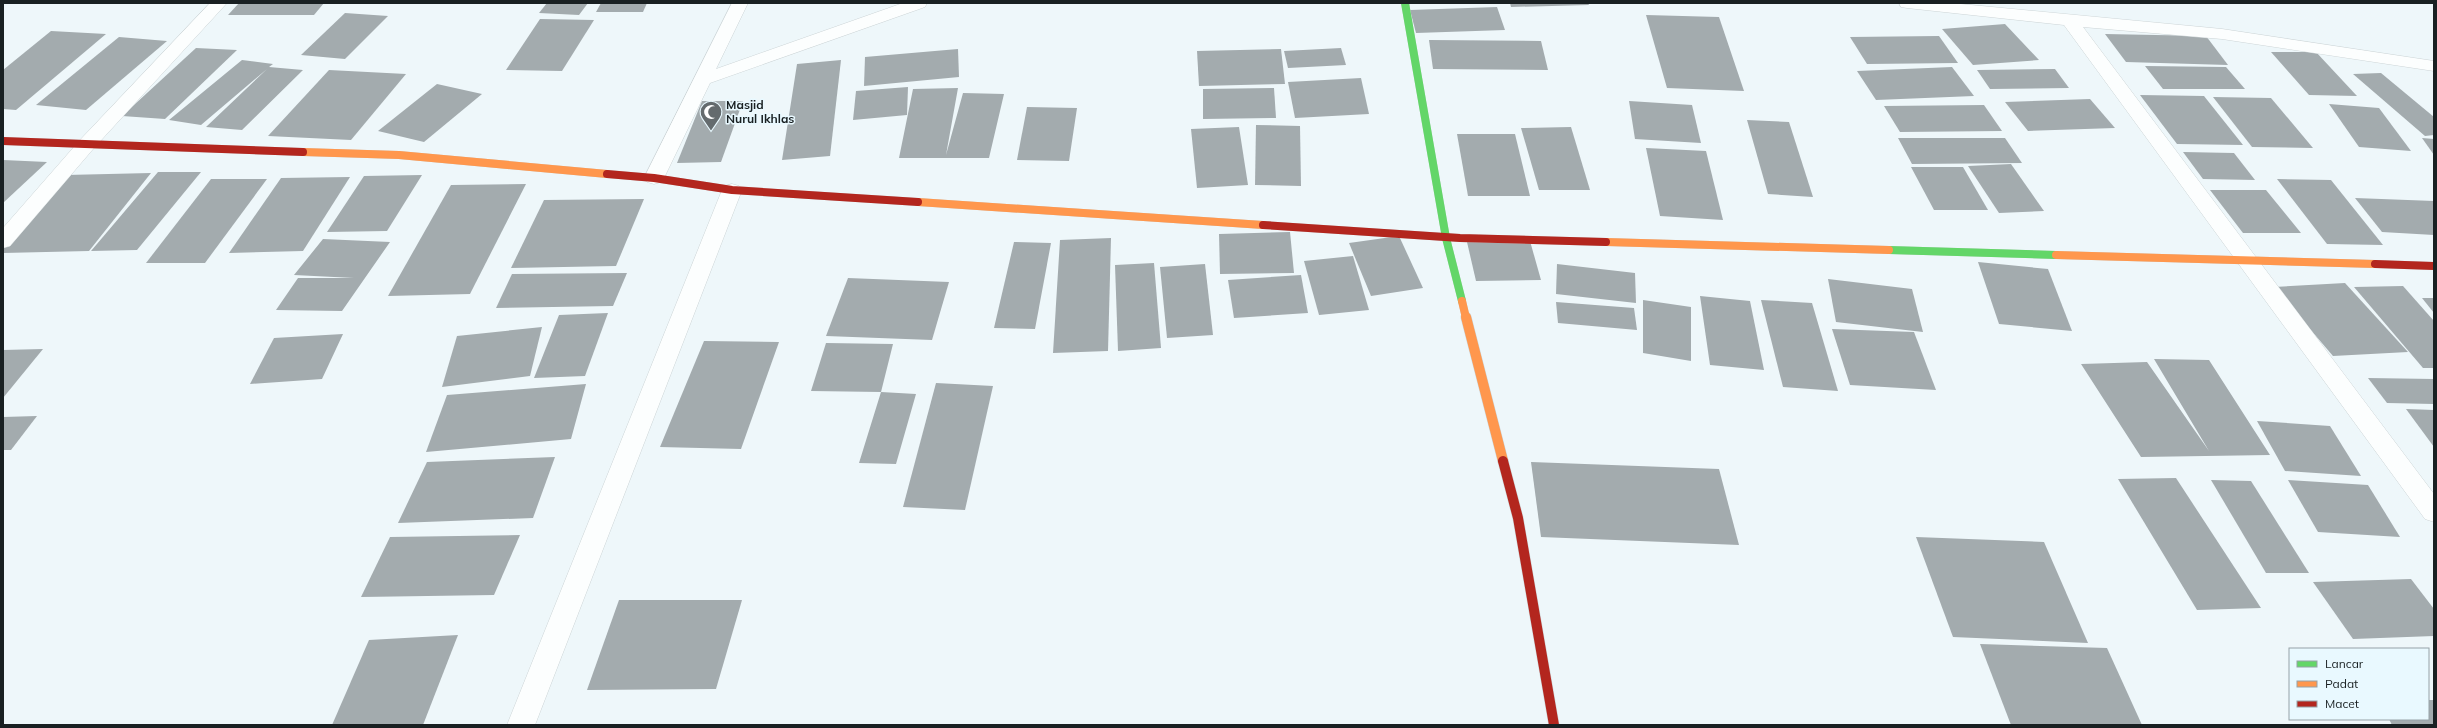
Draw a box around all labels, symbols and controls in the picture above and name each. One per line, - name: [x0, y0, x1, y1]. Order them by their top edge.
- place label: Masjid Nurul Ikhlas: [726, 97, 794, 126]
- mosque icon: Masjid Nurul Ikhlas: [698, 99, 724, 132]
- legend: [2289, 648, 2429, 720]
- text: Lancar: [2325, 656, 2364, 671]
- text: Padat: [2325, 676, 2358, 691]
- text: Macet: [2325, 696, 2359, 711]

